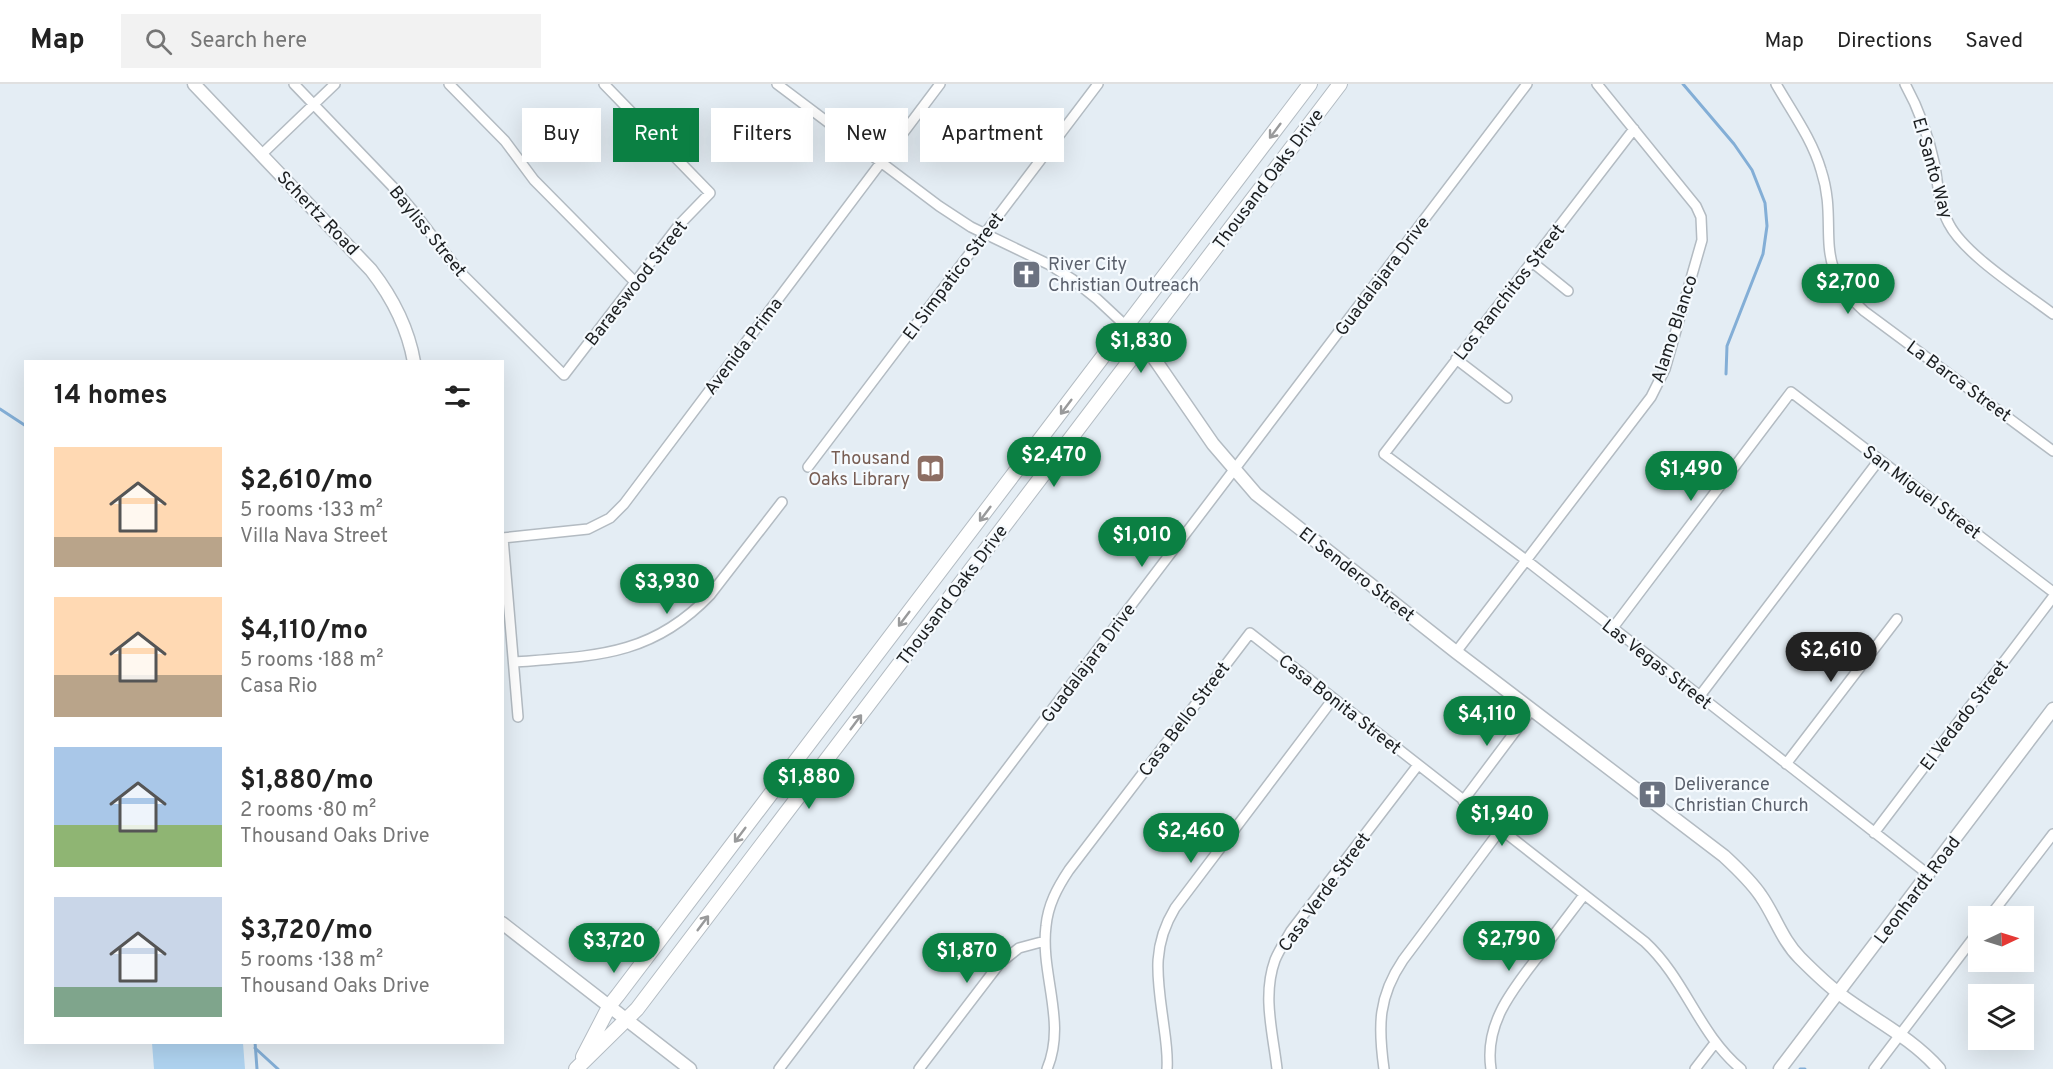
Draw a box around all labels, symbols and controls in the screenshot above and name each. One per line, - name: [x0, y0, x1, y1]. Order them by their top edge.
- search box: [121, 14, 541, 68]
- text: Map: [30, 23, 85, 59]
- icon: search: [142, 25, 175, 58]
- text: Search here: [190, 28, 307, 55]
- text: Map: [1764, 28, 1804, 55]
- text: Directions: [1837, 28, 1932, 55]
- text: Saved: [1965, 28, 2023, 55]
- street label: Thousand Oaks Drive: [1209, 105, 1330, 255]
- chip: Buy: [522, 108, 601, 162]
- chip: Rent: [613, 108, 699, 162]
- chip: Filters: [711, 108, 813, 162]
- chip: New: [825, 108, 908, 162]
- chip: Apartment: [920, 108, 1064, 162]
- street label: El Santo Way: [1906, 115, 1957, 222]
- one-way arrow: [1269, 122, 1282, 138]
- street label: Schertz Road: [271, 167, 363, 261]
- street label: Bayliss Street: [383, 182, 471, 282]
- street label: El Simpatico Street: [899, 208, 1010, 345]
- street label: Guadalajara Drive: [1331, 212, 1436, 341]
- street label: Baraeswood Street: [581, 217, 693, 351]
- street label: Los Ranchitos Street: [1450, 220, 1571, 366]
- place label: River City Christian Outreach: [1048, 254, 1199, 298]
- church icon: River City Christian Outreach: [1011, 258, 1043, 290]
- pin: $2,700: [1799, 264, 1897, 315]
- text: $2,700: [1816, 270, 1880, 296]
- street label: Alamo Blanco: [1647, 273, 1704, 386]
- street label: Avenida Prima: [700, 293, 788, 400]
- pin: $1,830: [1092, 323, 1190, 374]
- text: $1,830: [1110, 329, 1172, 355]
- street label: La Barca Street: [1901, 336, 2015, 428]
- text: 14 homes: [54, 380, 168, 413]
- icon: filters: [441, 380, 474, 413]
- one-way arrow: [1060, 399, 1073, 415]
- pin: $2,470: [1005, 437, 1103, 488]
- street label: San Miguel Street: [1857, 441, 1985, 545]
- text: $2,470: [1021, 443, 1087, 469]
- place label: Thousand Oaks Library: [808, 448, 910, 492]
- pin: $1,490: [1642, 451, 1740, 502]
- library icon: Thousand Oaks Library: [915, 452, 947, 484]
- text: $1,490: [1659, 457, 1723, 483]
- text: $2,610/mo: [240, 465, 373, 498]
- icon: home: [102, 471, 174, 543]
- text: 5 rooms · 133 m²: [240, 498, 383, 524]
- one-way arrow: [978, 505, 991, 521]
- pin: $1,010: [1093, 517, 1191, 568]
- street label: Thousand Oaks Drive: [893, 521, 1014, 671]
- text: $1,010: [1112, 523, 1172, 549]
- street label: El Sendero Street: [1294, 523, 1419, 628]
- text: Villa Nava Street: [240, 524, 388, 550]
- pin: $3,930: [618, 564, 716, 615]
- text: $3,930: [634, 570, 700, 596]
- street label: Guadalajara Drive: [1037, 599, 1142, 728]
- one-way arrow: [898, 611, 911, 627]
- text: $4,110/mo: [240, 615, 368, 648]
- street label: Las Vegas Street: [1596, 615, 1716, 715]
- icon: home: [102, 621, 174, 693]
- pin: $2,610: [1782, 632, 1880, 683]
- text: $2,610: [1800, 638, 1862, 664]
- text: 5 rooms · 188 m²: [240, 648, 383, 674]
- street label: Casa Bonita Street: [1273, 650, 1405, 760]
- street label: El Vedado Street: [1916, 656, 2014, 776]
- street label: Casa Bello Street: [1134, 658, 1236, 782]
- text: Casa Rio: [240, 674, 317, 700]
- pin: $4,110: [1438, 696, 1536, 747]
- text: $4,110: [1457, 702, 1517, 728]
- one-way arrow: [849, 715, 862, 731]
- pin: $1,880: [760, 759, 858, 810]
- text: $1,880/mo: [240, 765, 374, 798]
- text: $1,880: [777, 765, 841, 791]
- icon: home: [102, 771, 174, 843]
- place label: Deliverance Christian Church: [1674, 774, 1809, 818]
- church icon: Deliverance Christian Church: [1637, 778, 1669, 810]
- pin: $1,940: [1453, 796, 1551, 847]
- text: 2 rooms · 80 m²: [240, 798, 376, 824]
- text: $1,940: [1470, 802, 1534, 828]
- pin: $2,460: [1142, 813, 1240, 864]
- text: $2,460: [1157, 819, 1225, 845]
- text: Thousand Oaks Drive: [240, 824, 430, 850]
- one-way arrow: [733, 827, 746, 843]
- street label: Casa Verde Street: [1274, 829, 1376, 957]
- street label: Leonhardt Road: [1870, 832, 1966, 950]
- north arrow: [1968, 906, 2034, 972]
- map controls: [1968, 906, 2034, 1050]
- text: $3,720/mo: [240, 915, 373, 948]
- one-way arrow: [696, 916, 709, 932]
- icon: home: [102, 921, 174, 993]
- pin: $2,790: [1460, 921, 1558, 972]
- pin: $3,720: [565, 923, 663, 974]
- text: $2,790: [1477, 927, 1541, 953]
- text: $3,720: [583, 929, 645, 955]
- pin: $1,870: [918, 933, 1016, 984]
- text: $1,870: [936, 939, 998, 965]
- text: 5 rooms · 138 m²: [240, 948, 383, 974]
- text: Thousand Oaks Drive: [240, 974, 430, 1000]
- button: layers: [1968, 984, 2034, 1050]

